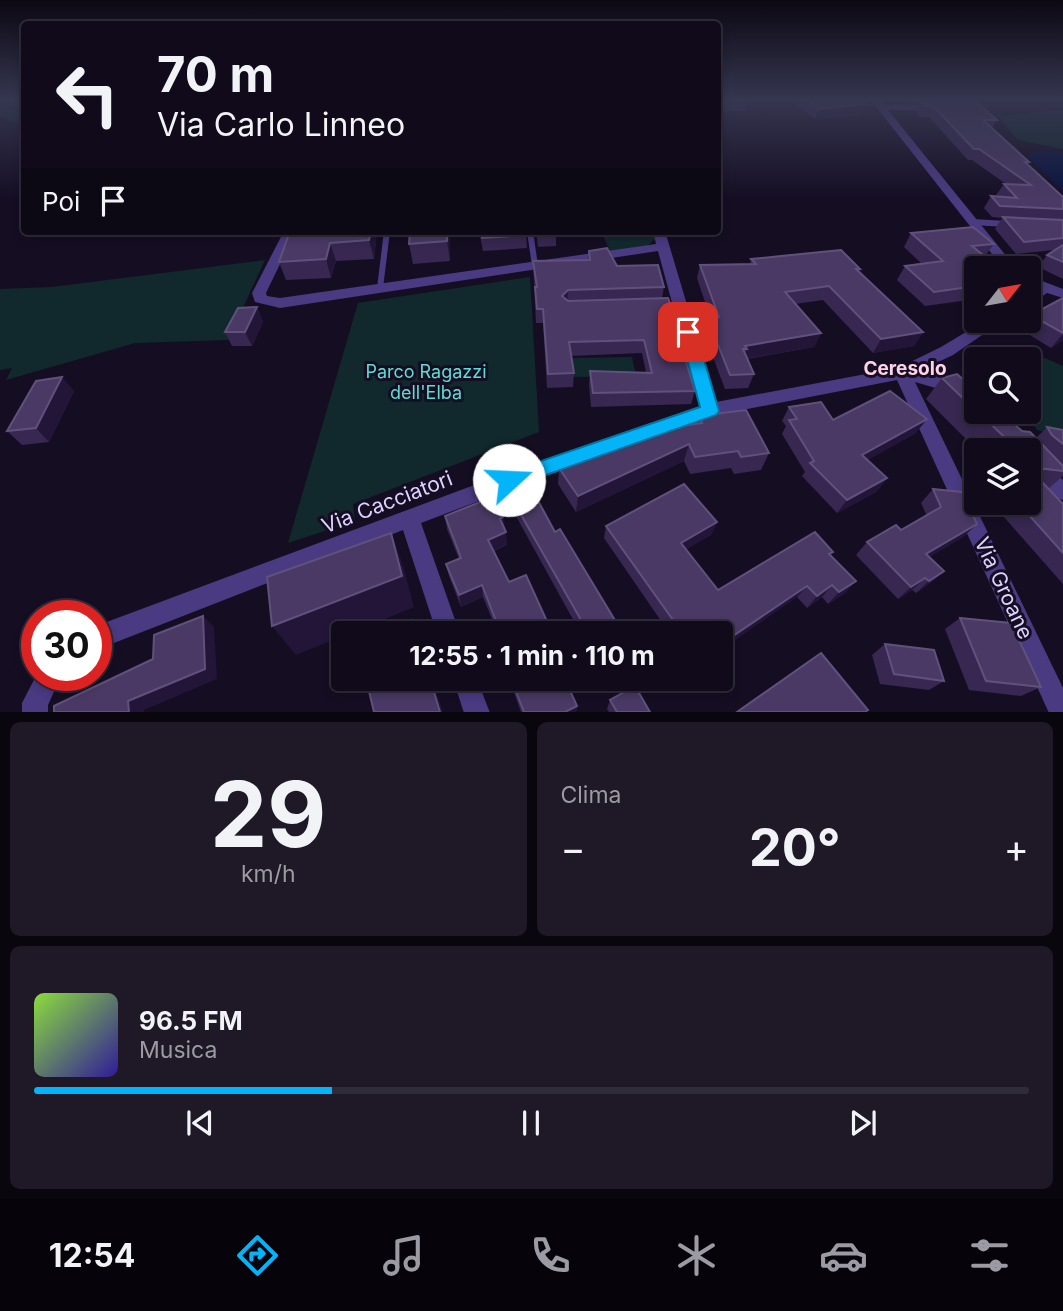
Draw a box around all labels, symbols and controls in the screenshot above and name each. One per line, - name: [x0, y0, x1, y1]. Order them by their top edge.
- text: 70 m: [157, 45, 274, 104]
- icon: left: [42, 49, 133, 140]
- text: Via Carlo Linneo: [157, 105, 405, 144]
- icon: arrive: [94, 182, 132, 220]
- text: Poi: [42, 186, 80, 217]
- north arrow: [964, 256, 1041, 332]
- map controls: [964, 256, 1041, 515]
- pin: [658, 302, 718, 362]
- icon: arrive: [669, 313, 707, 351]
- button: search: [964, 347, 1041, 424]
- district label: Ceresolo: [863, 357, 947, 380]
- park label: Parco Ragazzi dell'Elba: [365, 361, 487, 403]
- button: layers: [964, 438, 1041, 515]
- position arrow: [472, 443, 546, 517]
- street label: Via Cacciatori: [318, 466, 456, 538]
- street label: Via Groane: [969, 533, 1039, 643]
- speed limit sign: 30: [21, 600, 112, 691]
- text: 12:55 · 1 min · 110 m: [409, 640, 655, 671]
- text: 29: [210, 759, 326, 869]
- text: Clima: [561, 781, 622, 809]
- text: 20°: [749, 816, 841, 879]
- text: −: [561, 825, 586, 871]
- text: +: [1004, 825, 1029, 871]
- text: km/h: [241, 860, 296, 888]
- text: 96.5 FM: [139, 1005, 243, 1036]
- text: Musica: [139, 1036, 217, 1064]
- icon: previous: [181, 1104, 219, 1142]
- icon: pause: [512, 1104, 550, 1142]
- icon: next: [844, 1104, 882, 1142]
- icon: directions: [233, 1231, 282, 1280]
- icon: music: [379, 1231, 428, 1280]
- icon: phone: [526, 1231, 575, 1280]
- icon: climate: [672, 1231, 721, 1280]
- icon: car: [819, 1231, 868, 1280]
- icon: filters: [965, 1231, 1014, 1280]
- text: 12:54: [49, 1236, 135, 1275]

